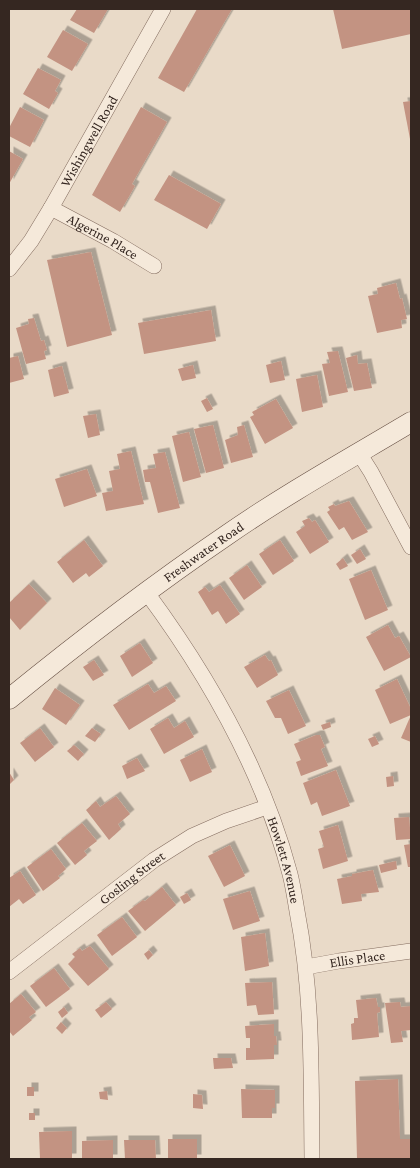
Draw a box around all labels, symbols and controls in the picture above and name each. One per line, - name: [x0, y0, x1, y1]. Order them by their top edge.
- street label: Wishingwell Road: [57, 92, 121, 189]
- street label: Algerine Place: [65, 210, 141, 262]
- street label: Freshwater Road: [160, 518, 247, 585]
- street label: Howlett Avenue: [264, 814, 304, 904]
- street label: Gosling Street: [96, 847, 168, 908]
- street label: Ellis Place: [328, 947, 386, 971]

